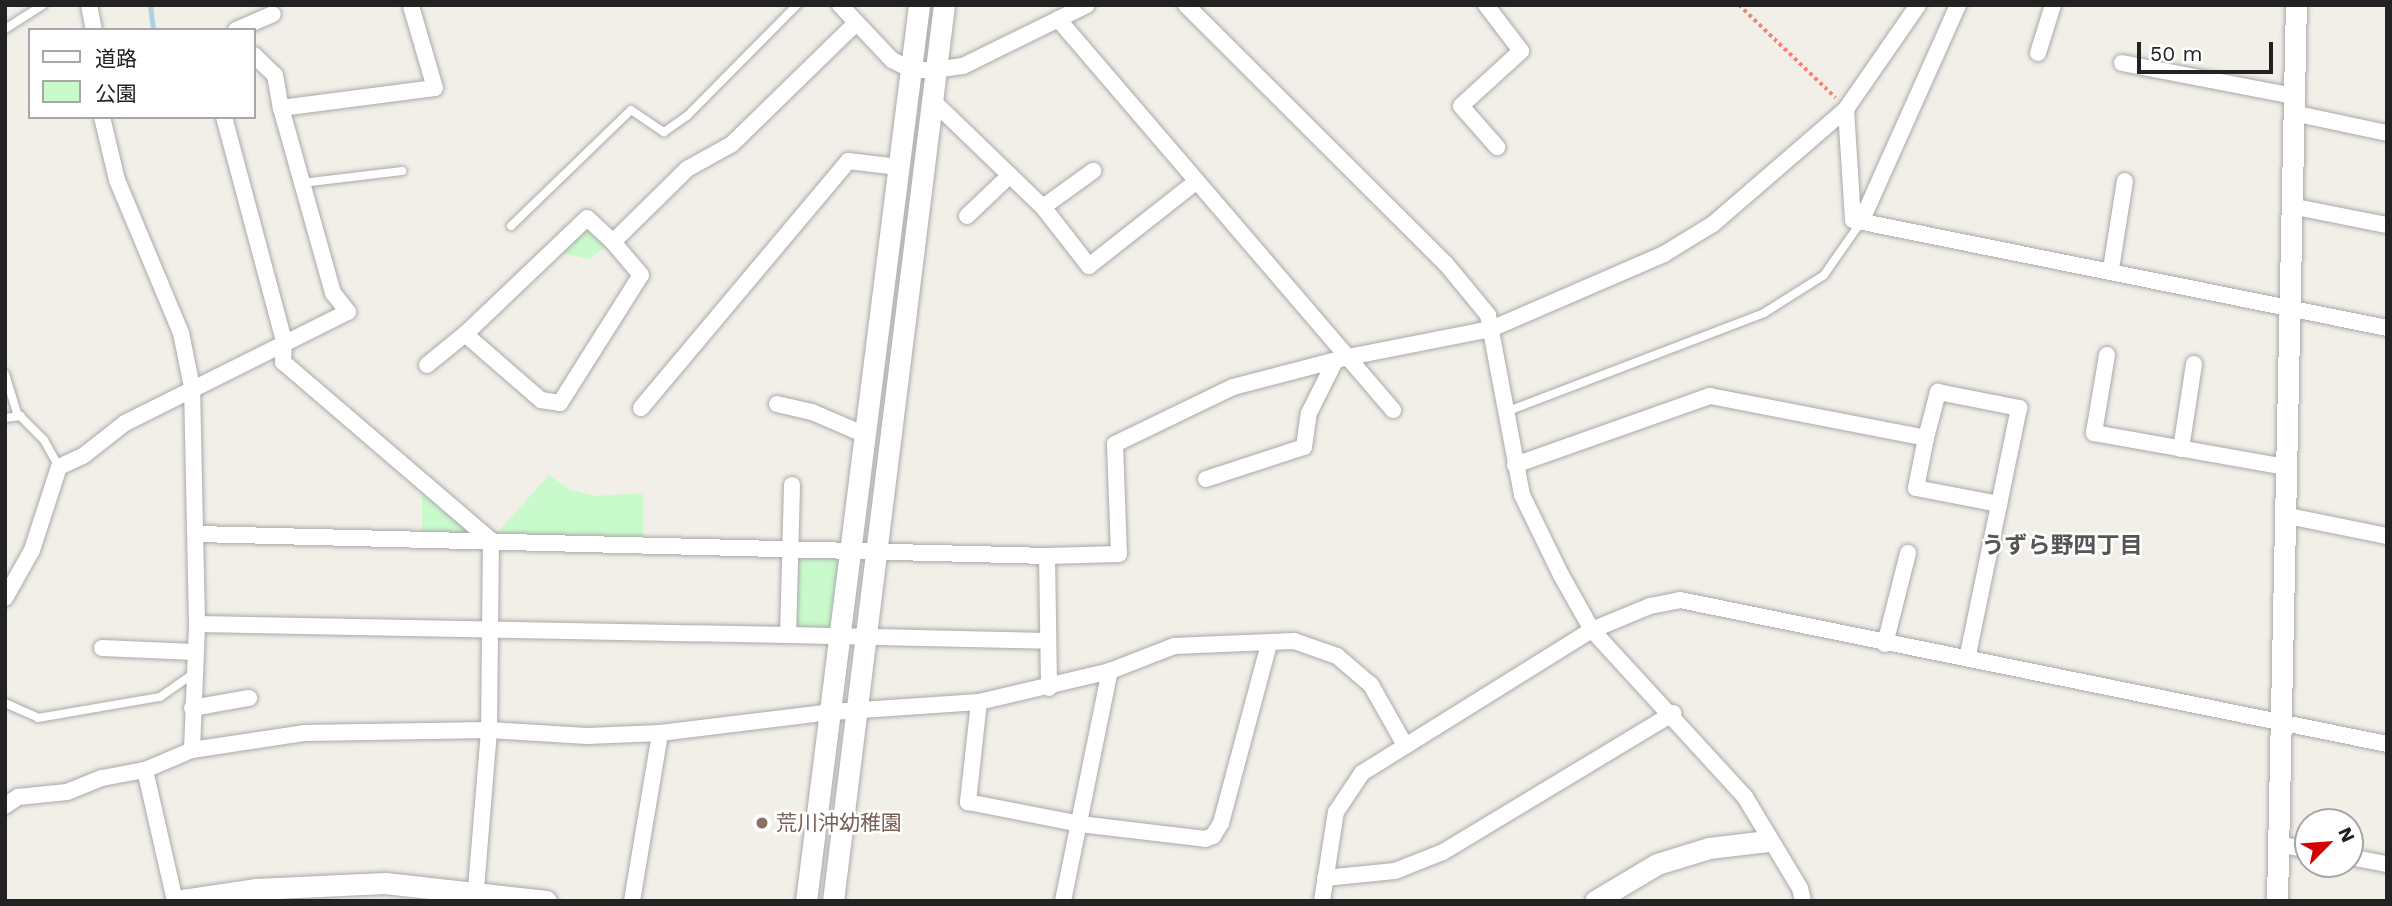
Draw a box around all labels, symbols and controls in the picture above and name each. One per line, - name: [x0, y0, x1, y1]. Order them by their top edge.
- legend: [28, 28, 256, 119]
- scale bar: [2140, 28, 2276, 72]
- text: 50 m: [2150, 41, 2202, 66]
- text: 道路: [95, 46, 137, 71]
- text: 公園: [95, 81, 137, 106]
- district label: うずら野四丁目: [1982, 532, 2142, 560]
- north arrow: [2294, 808, 2364, 878]
- place label: 荒川沖幼稚園: [776, 810, 902, 836]
- marker: 荒川沖幼稚園: [754, 815, 770, 831]
- text: N: [2333, 824, 2360, 846]

